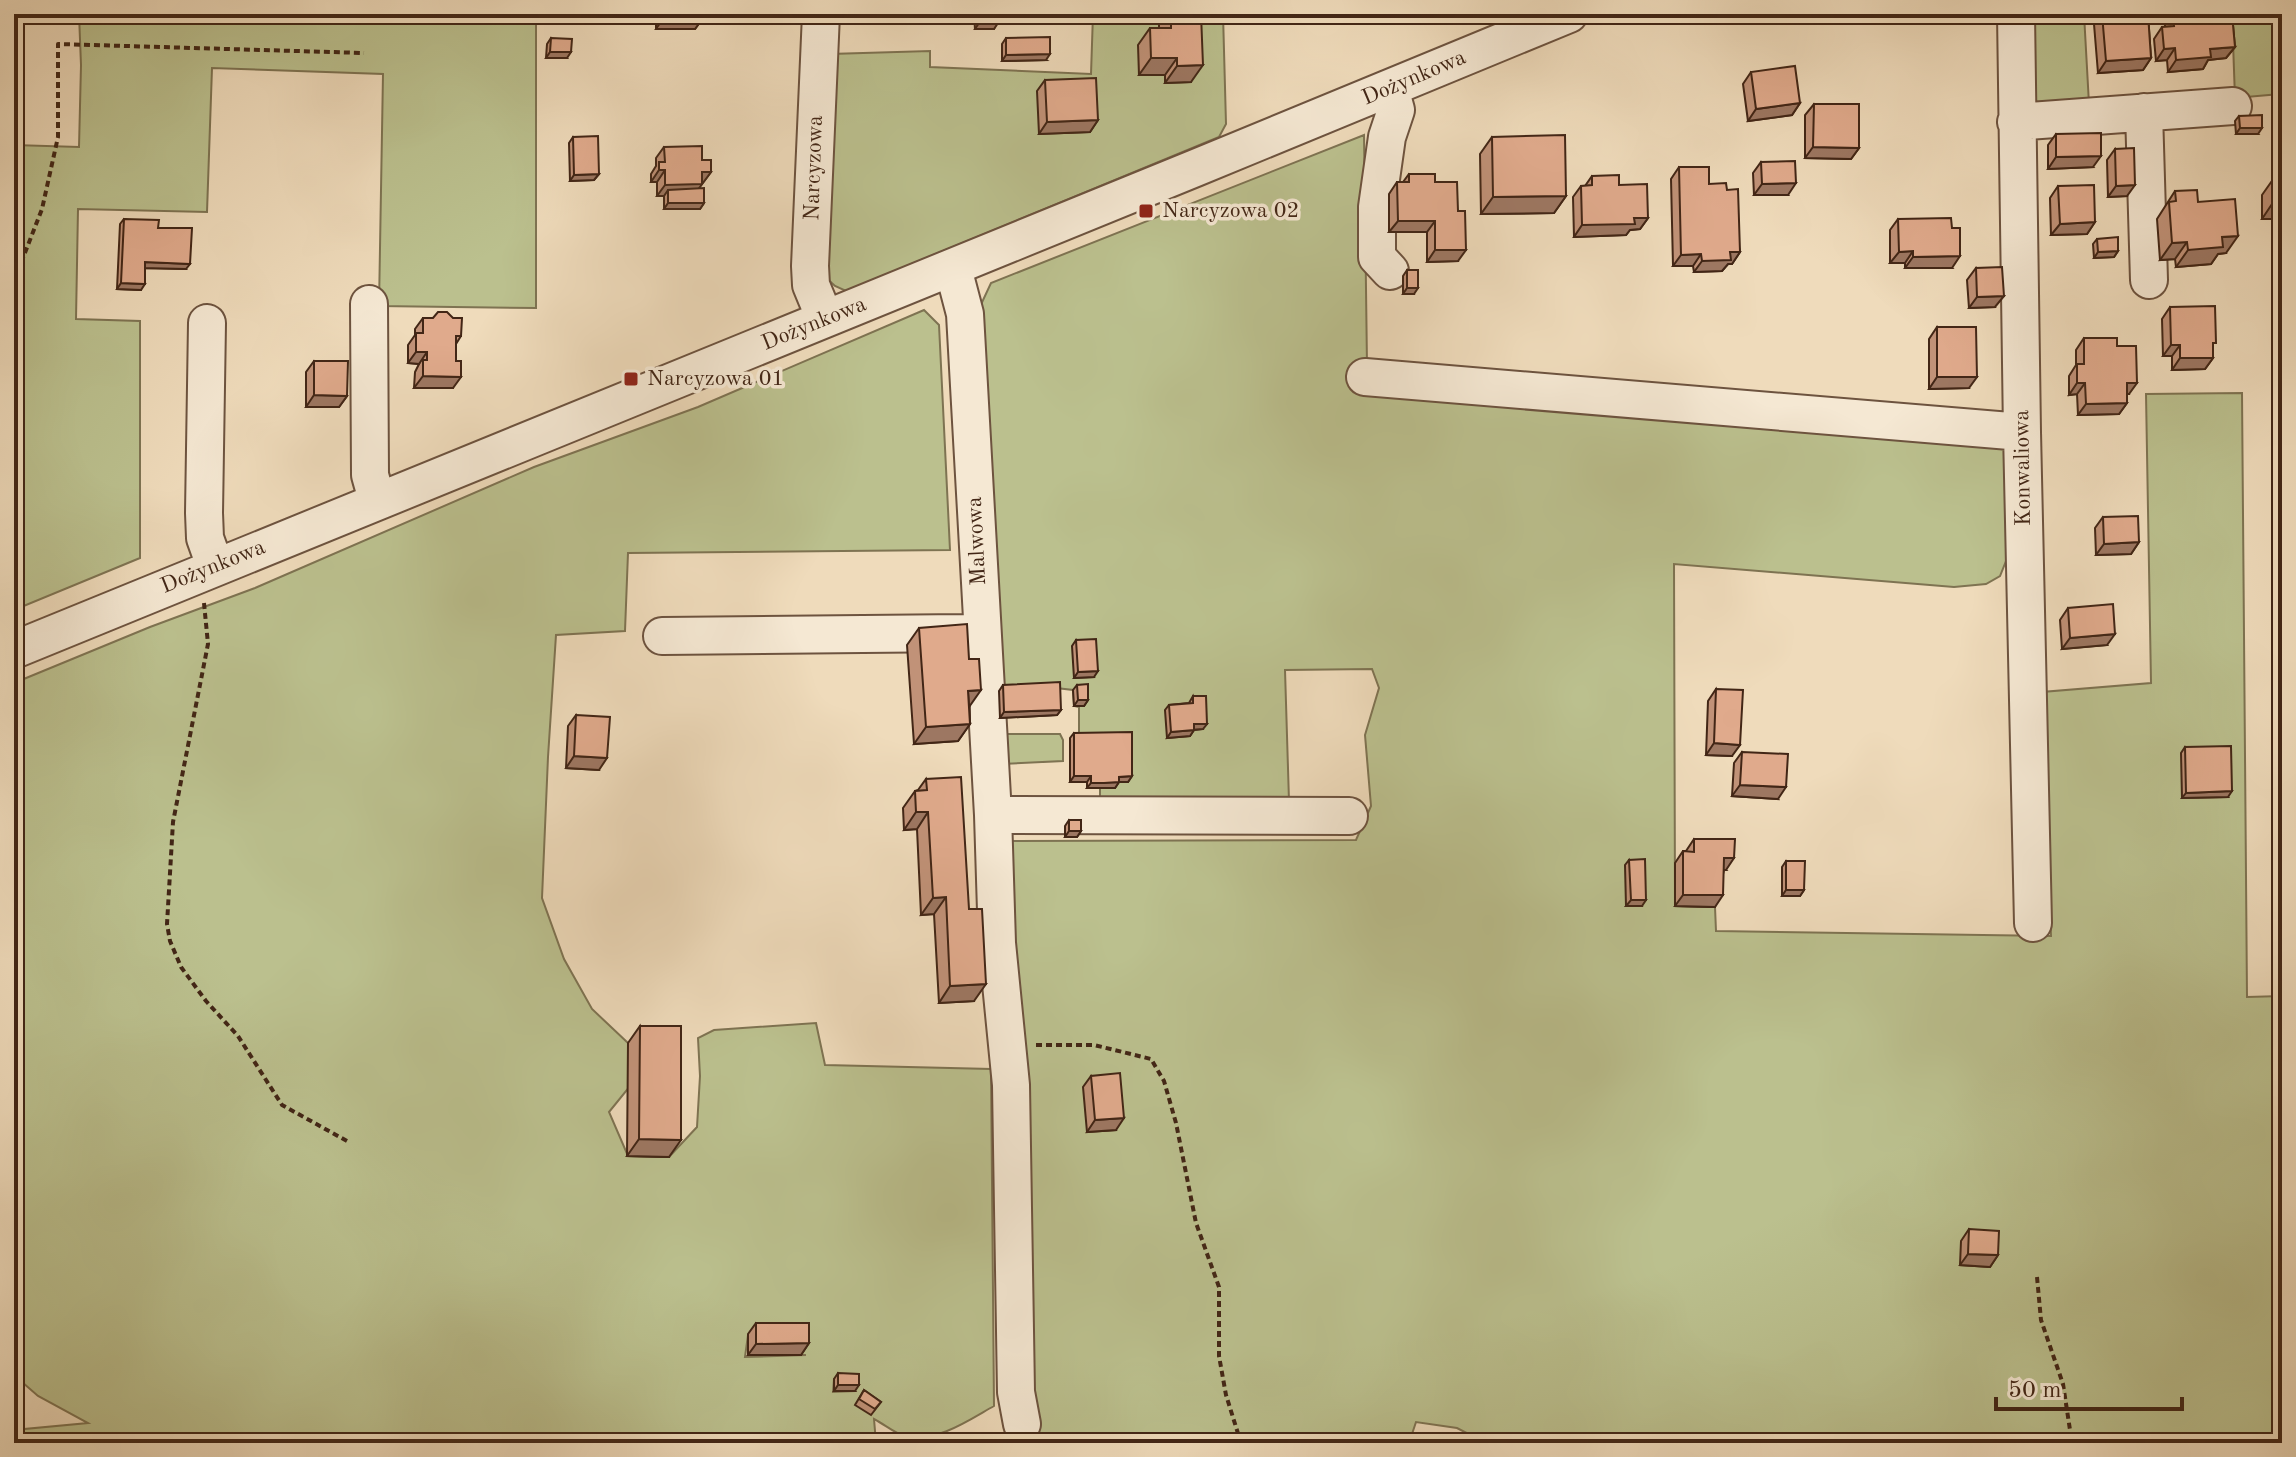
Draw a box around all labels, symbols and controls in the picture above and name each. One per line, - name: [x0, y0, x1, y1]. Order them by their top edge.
- street label: Dożynkowa: [1359, 46, 1469, 110]
- street label: Narcyzowa: [801, 115, 827, 221]
- place label: Narcyzowa 02: [1162, 200, 1299, 222]
- marker: Narcyzowa 02: [1137, 202, 1155, 220]
- street label: Dożynkowa: [759, 293, 869, 355]
- place label: Narcyzowa 01: [647, 368, 784, 390]
- marker: Narcyzowa 01: [622, 370, 640, 388]
- street label: Konwaliowa: [2011, 410, 2035, 526]
- street label: Malwowa: [964, 496, 990, 586]
- street label: Dożynkowa: [158, 536, 268, 598]
- scale bar: [1996, 1361, 2182, 1411]
- text: 50 m: [2008, 1379, 2062, 1403]

